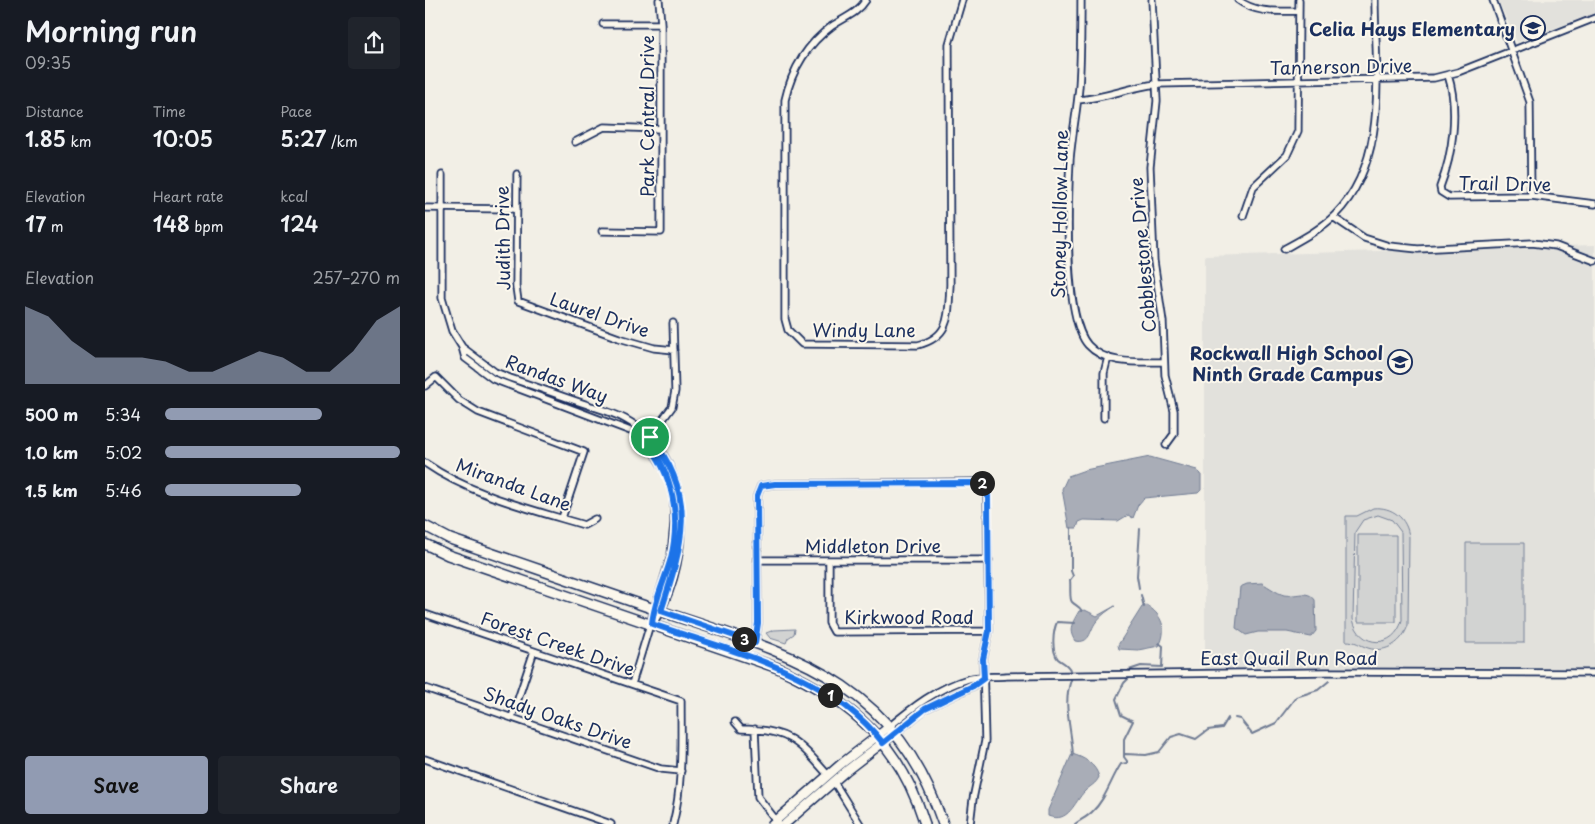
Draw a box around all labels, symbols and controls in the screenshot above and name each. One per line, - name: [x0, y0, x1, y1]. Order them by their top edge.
- text: Morning run: [25, 9, 197, 52]
- place label: Celia Hays Elementary: [1309, 15, 1515, 42]
- school or university icon: Celia Hays Elementary: [1520, 15, 1546, 41]
- button: share: [348, 17, 400, 69]
- street label: Park Central Drive: [633, 35, 660, 197]
- text: 09:35: [25, 50, 71, 74]
- street label: Tannerson Drive: [1270, 51, 1412, 81]
- text: Distance: [25, 101, 84, 122]
- text: Time: [153, 101, 186, 122]
- text: Pace: [280, 101, 312, 122]
- text: 1.85: [25, 122, 66, 154]
- text: 10:05: [153, 122, 213, 154]
- text: 5:27: [280, 122, 326, 154]
- street label: Stoney Hollow Lane: [1044, 129, 1074, 299]
- text: km: [66, 131, 92, 152]
- text: /km: [326, 131, 358, 152]
- street label: Trail Drive: [1458, 169, 1552, 197]
- street label: Cobblestone Drive: [1122, 176, 1162, 334]
- street label: Judith Drive: [488, 185, 516, 291]
- text: Elevation: [25, 186, 85, 207]
- text: Heart rate: [153, 186, 223, 207]
- text: kcal: [280, 186, 308, 207]
- text: 17: [25, 207, 46, 239]
- text: 148: [153, 207, 190, 239]
- text: 124: [280, 207, 318, 239]
- text: m: [46, 216, 64, 237]
- text: bpm: [190, 216, 224, 237]
- text: Elevation: [25, 265, 94, 289]
- text: 257–270 m: [312, 265, 400, 289]
- street label: Laurel Drive: [547, 284, 653, 344]
- street label: Windy Lane: [813, 316, 915, 343]
- place label: Rockwall High School Ninth Grade Campus: [1190, 339, 1383, 387]
- street label: Randas Way: [502, 347, 612, 409]
- school or university icon: Rockwall High School Ninth Grade Campus: [1387, 349, 1413, 375]
- text: 500 m: [25, 402, 78, 426]
- text: 5:34: [105, 402, 141, 426]
- pin: [629, 416, 671, 458]
- icon: arrive: [636, 423, 664, 451]
- text: 1.0 km: [25, 440, 78, 464]
- text: 5:02: [105, 440, 142, 464]
- street label: Miranda Lane: [453, 451, 575, 517]
- pin: 2: [969, 470, 995, 496]
- text: 2: [978, 473, 987, 494]
- text: 1.5 km: [25, 478, 78, 502]
- text: 5:46: [105, 478, 142, 502]
- street label: Middleton Drive: [805, 532, 941, 559]
- street label: Kirkwood Road: [844, 603, 974, 630]
- street label: Forest Creek Drive: [477, 604, 639, 682]
- pin: 3: [731, 626, 757, 652]
- text: 3: [740, 629, 749, 650]
- street label: East Quail Run Road: [1200, 644, 1378, 671]
- street label: Shady Oaks Drive: [480, 679, 636, 755]
- pin: 1: [817, 682, 843, 708]
- text: 1: [827, 685, 834, 706]
- button: Save: [25, 756, 208, 814]
- button: Share: [218, 756, 400, 814]

